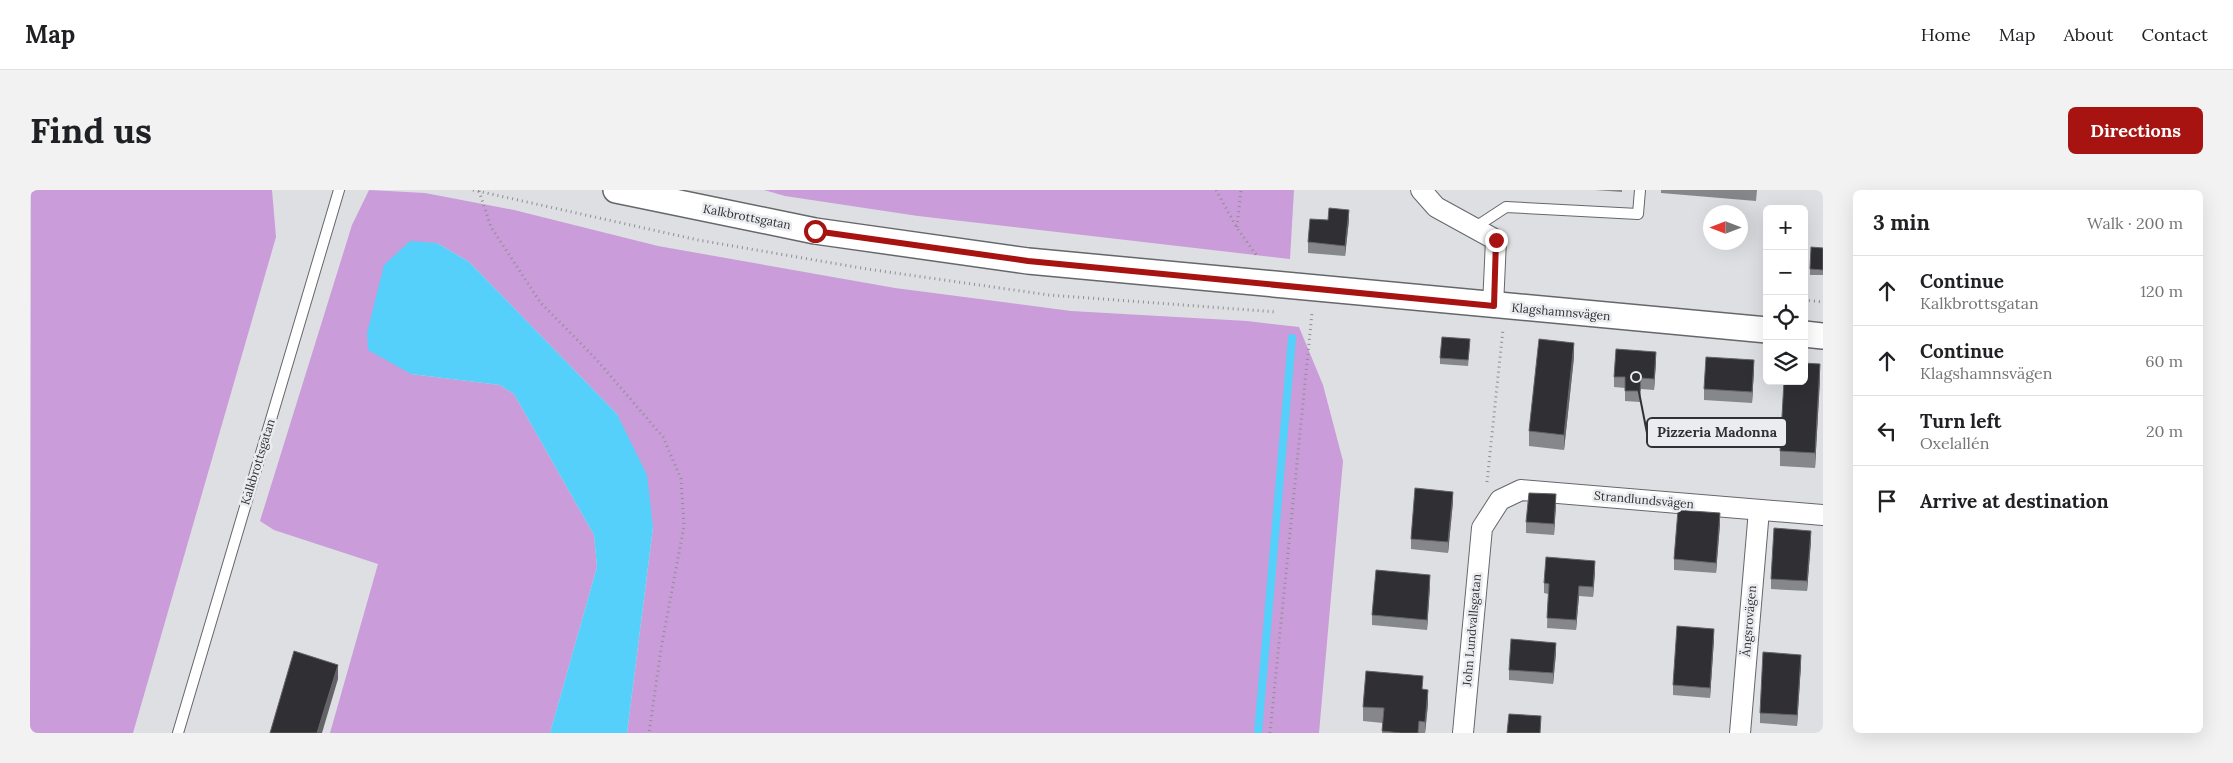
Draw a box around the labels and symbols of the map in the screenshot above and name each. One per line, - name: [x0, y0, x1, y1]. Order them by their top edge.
- street label: Kalkbrottsgatan: [702, 201, 792, 232]
- north arrow: [1703, 205, 1748, 250]
- route start: [804, 220, 827, 243]
- route end: [1485, 229, 1508, 252]
- street label: Klagshamnsvägen: [1511, 300, 1611, 323]
- street label: Kalkbrottsgatan: [237, 417, 278, 507]
- callout: Pizzeria Madonna: [1647, 418, 1787, 447]
- text: Pizzeria Madonna: [1657, 423, 1778, 441]
- street label: Strandlundsvägen: [1594, 488, 1695, 511]
- street label: John Lundvallsgatan: [1459, 573, 1484, 688]
- street label: Ängsrovägen: [1738, 585, 1759, 658]

